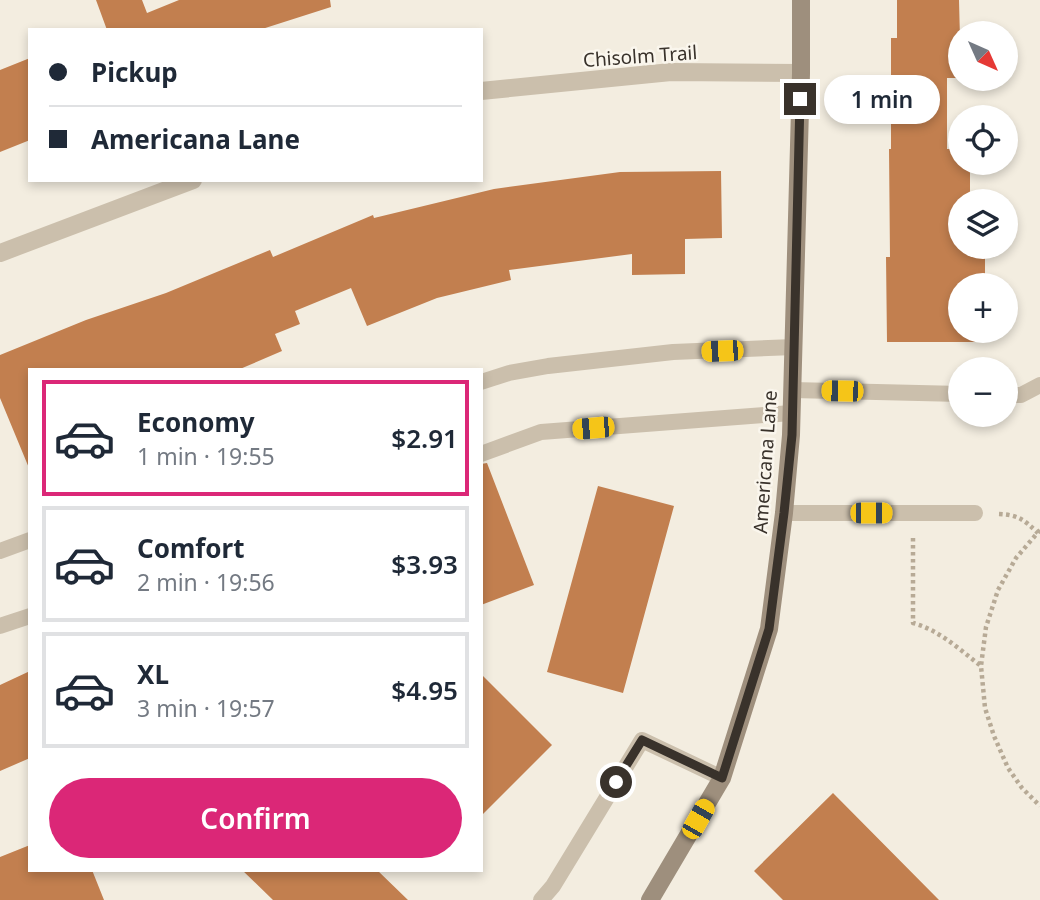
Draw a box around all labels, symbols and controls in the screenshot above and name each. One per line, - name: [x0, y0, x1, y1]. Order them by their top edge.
- north arrow: [948, 21, 1018, 91]
- map controls: [948, 21, 1018, 427]
- street label: Chisolm Trail: [582, 39, 698, 73]
- text: Pickup: [91, 54, 178, 90]
- callout: 1 min: [824, 74, 940, 124]
- route end: [784, 83, 816, 115]
- text: 1 min: [851, 83, 913, 115]
- button: locate: [948, 105, 1018, 175]
- text: Americana Lane: [91, 121, 300, 157]
- button: layers: [948, 189, 1018, 259]
- button: +: [948, 273, 1018, 343]
- car: [701, 340, 744, 362]
- button: −: [948, 357, 1018, 427]
- car: [821, 380, 864, 402]
- street label: Americana Lane: [747, 389, 783, 535]
- text: Economy: [137, 404, 255, 440]
- icon: car: [53, 407, 116, 470]
- car: [572, 416, 615, 440]
- text: $2.91: [391, 420, 458, 456]
- text: 1 min · 19:55: [137, 440, 275, 472]
- car: [851, 503, 893, 524]
- text: Comfort: [137, 530, 245, 566]
- icon: car: [53, 533, 116, 596]
- text: $3.93: [391, 546, 458, 582]
- text: 2 min · 19:56: [137, 566, 275, 598]
- text: XL: [137, 656, 169, 692]
- icon: car: [53, 659, 116, 722]
- text: $4.95: [391, 672, 458, 708]
- text: 3 min · 19:57: [137, 692, 275, 724]
- route start: [600, 766, 632, 798]
- button: Confirm: [49, 778, 462, 858]
- car: [679, 796, 718, 842]

